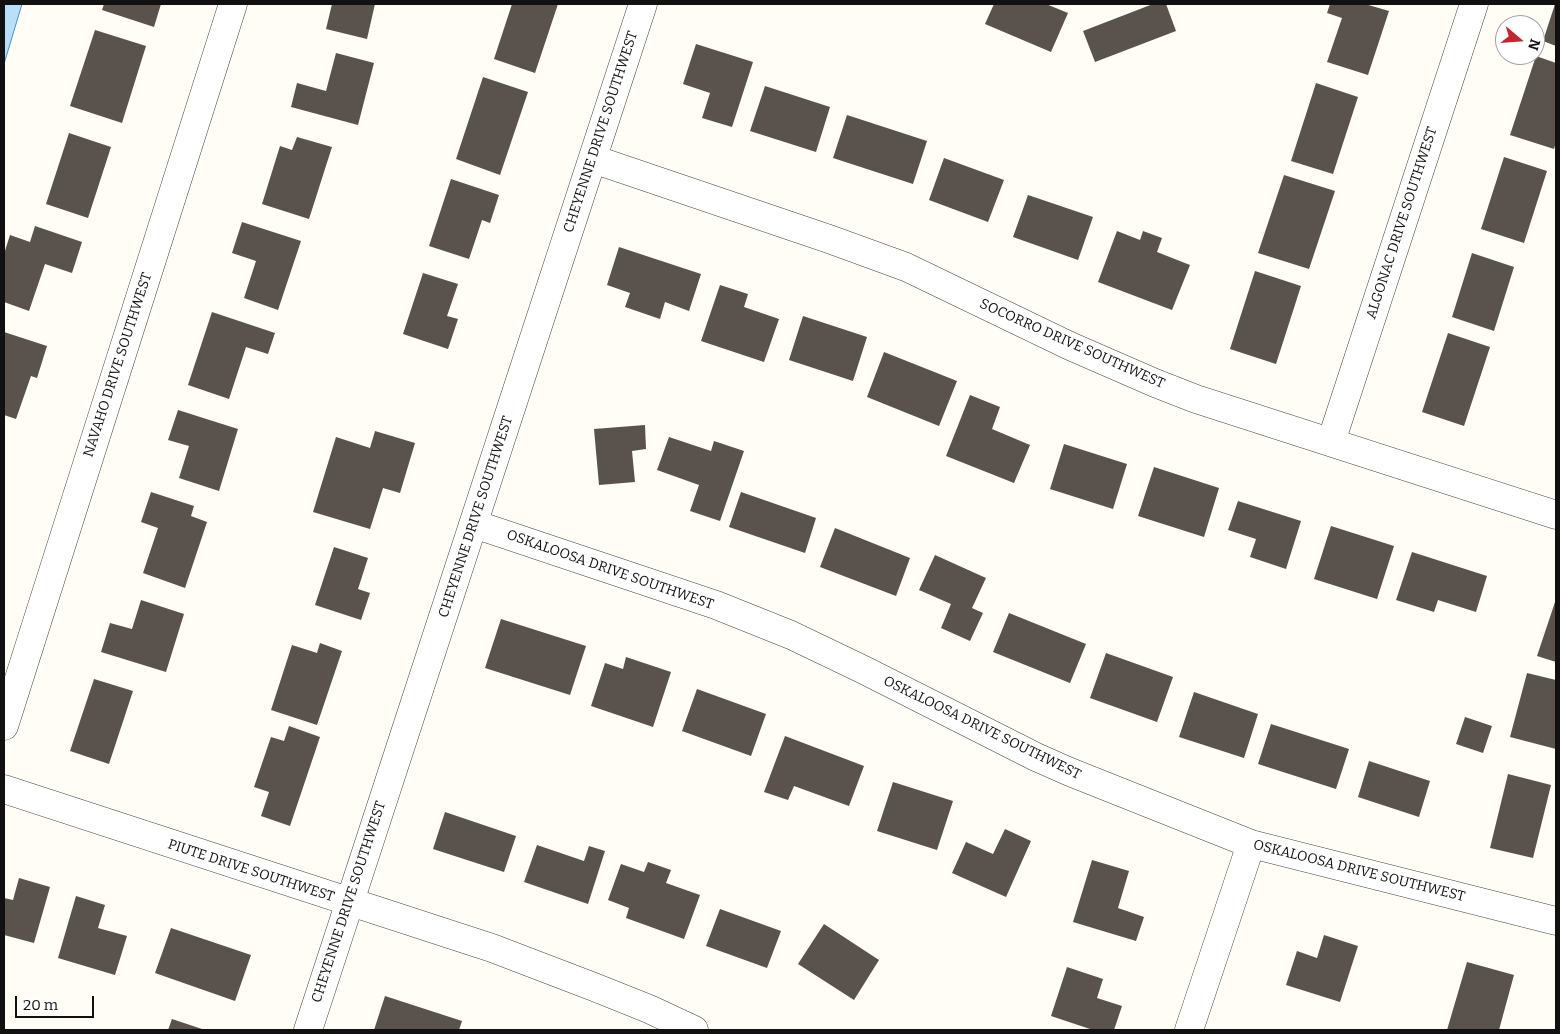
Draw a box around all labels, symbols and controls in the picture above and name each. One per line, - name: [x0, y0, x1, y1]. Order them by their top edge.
- north arrow: [1495, 15, 1545, 65]
- street label: CHEYENNE DRIVE SOUTHWEST: [560, 29, 642, 235]
- text: N: [1524, 37, 1544, 52]
- street label: ALGONAC DRIVE SOUTHWEST: [1363, 125, 1441, 321]
- street label: NAVAHO DRIVE SOUTHWEST: [80, 271, 156, 459]
- street label: SOCORRO DRIVE SOUTHWEST: [977, 295, 1167, 393]
- street label: CHEYENNE DRIVE SOUTHWEST: [435, 414, 517, 620]
- street label: OSKALOOSA DRIVE SOUTHWEST: [504, 527, 716, 613]
- street label: OSKALOOSA DRIVE SOUTHWEST: [880, 673, 1084, 783]
- street label: CHEYENNE DRIVE SOUTHWEST: [308, 799, 390, 1005]
- street label: PIUTE DRIVE SOUTHWEST: [166, 836, 336, 906]
- street label: OSKALOOSA DRIVE SOUTHWEST: [1251, 837, 1467, 905]
- scale bar: [18, 986, 96, 1018]
- text: 20 m: [23, 996, 58, 1014]

